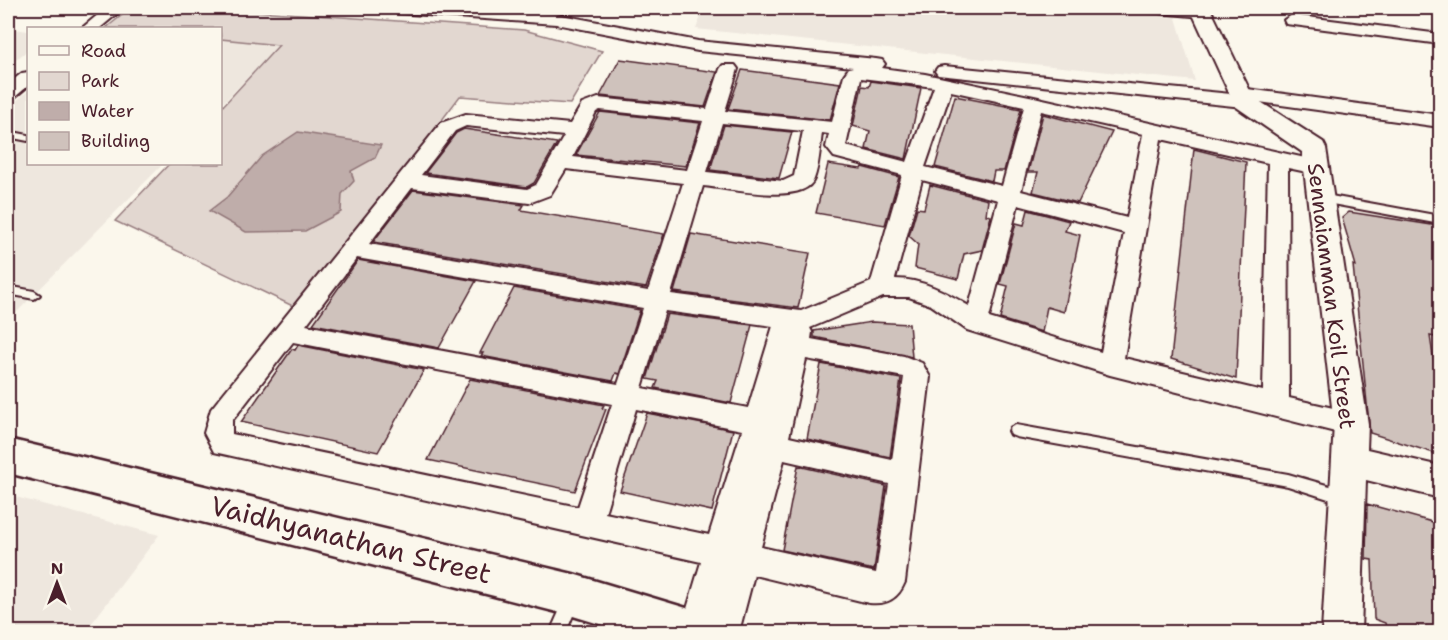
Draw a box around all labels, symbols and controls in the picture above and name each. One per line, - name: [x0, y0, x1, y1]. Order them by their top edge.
- legend: [27, 27, 222, 165]
- text: Road: [81, 39, 126, 63]
- text: Park: [81, 69, 120, 93]
- text: Water: [81, 99, 134, 123]
- text: Building: [81, 129, 150, 153]
- street label: Sennaiamman Koil Street: [1301, 161, 1362, 431]
- street label: Vaidhyanathan Street: [207, 487, 495, 592]
- north arrow: [27, 553, 87, 613]
- text: N: [51, 558, 63, 579]

